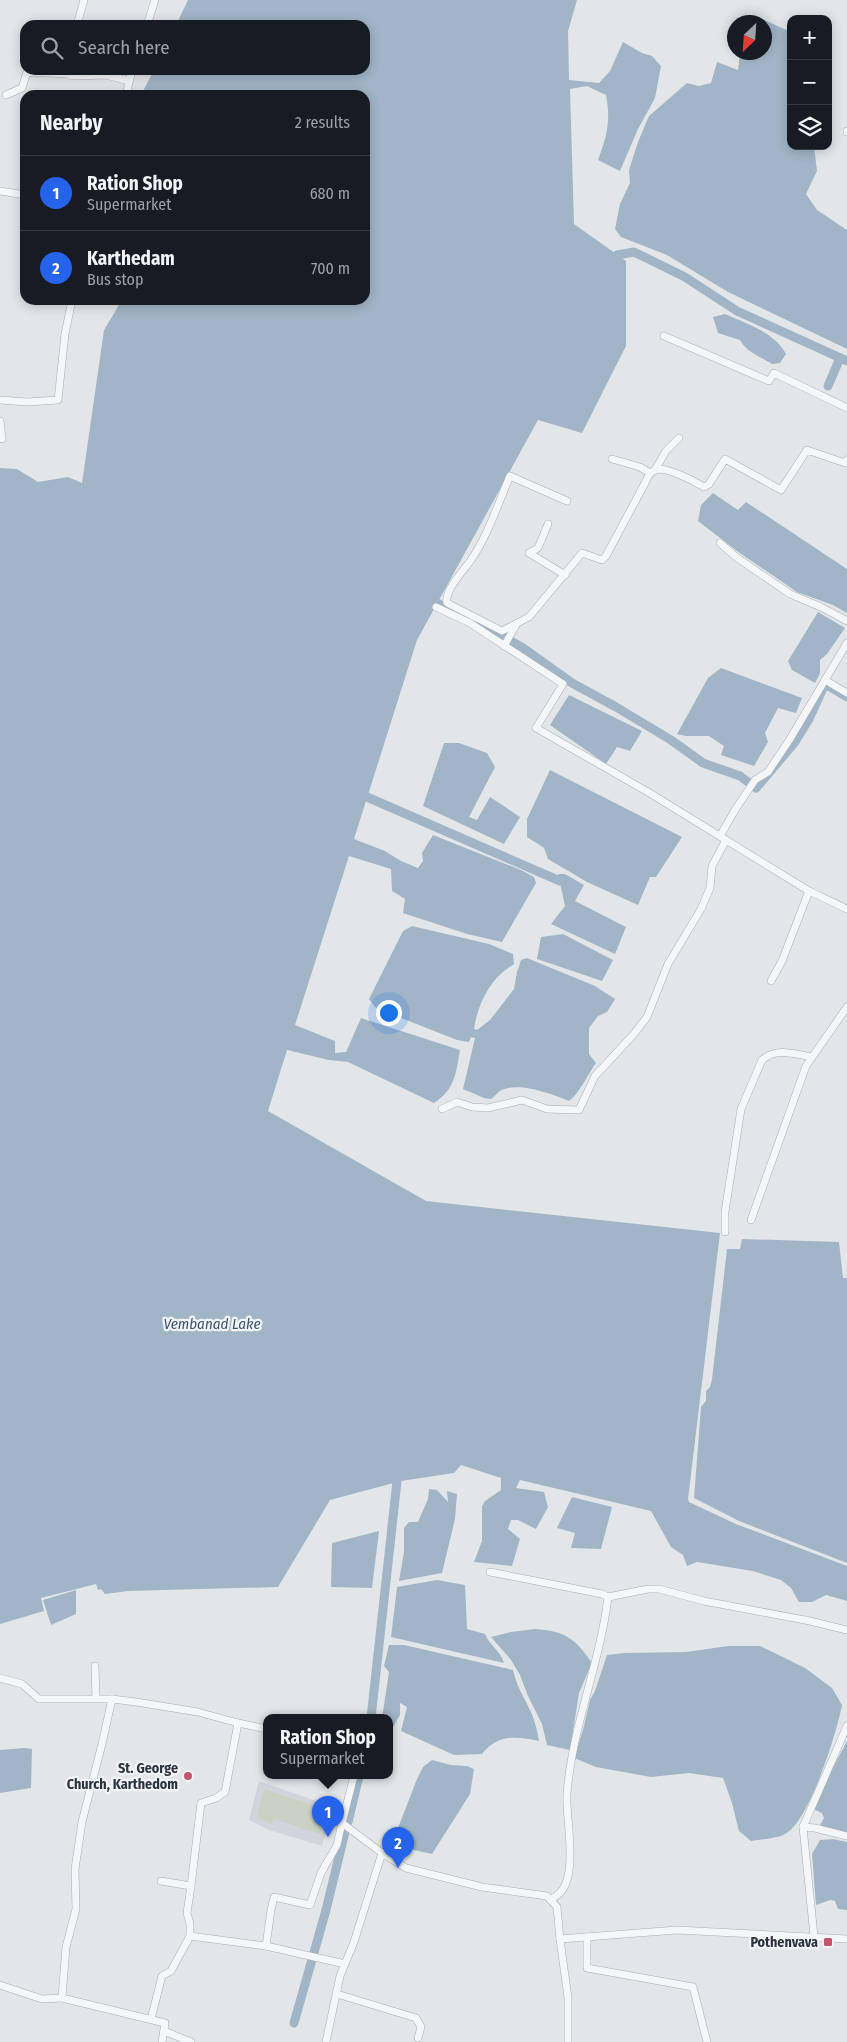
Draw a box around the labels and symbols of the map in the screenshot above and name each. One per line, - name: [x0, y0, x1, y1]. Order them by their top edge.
- north arrow: [727, 15, 772, 60]
- your location: [376, 1000, 402, 1026]
- water label: Vembanad Lake: [163, 1315, 261, 1333]
- place label: St. George Church, Karthedom: [67, 1760, 178, 1793]
- marker: St. George Church, Karthedom: [182, 1770, 194, 1782]
- pin: 1: [312, 1796, 344, 1837]
- pin: 2: [382, 1827, 414, 1868]
- place label: Pothenvava: [750, 1934, 818, 1951]
- marker: Pothenvava: [822, 1936, 834, 1948]

